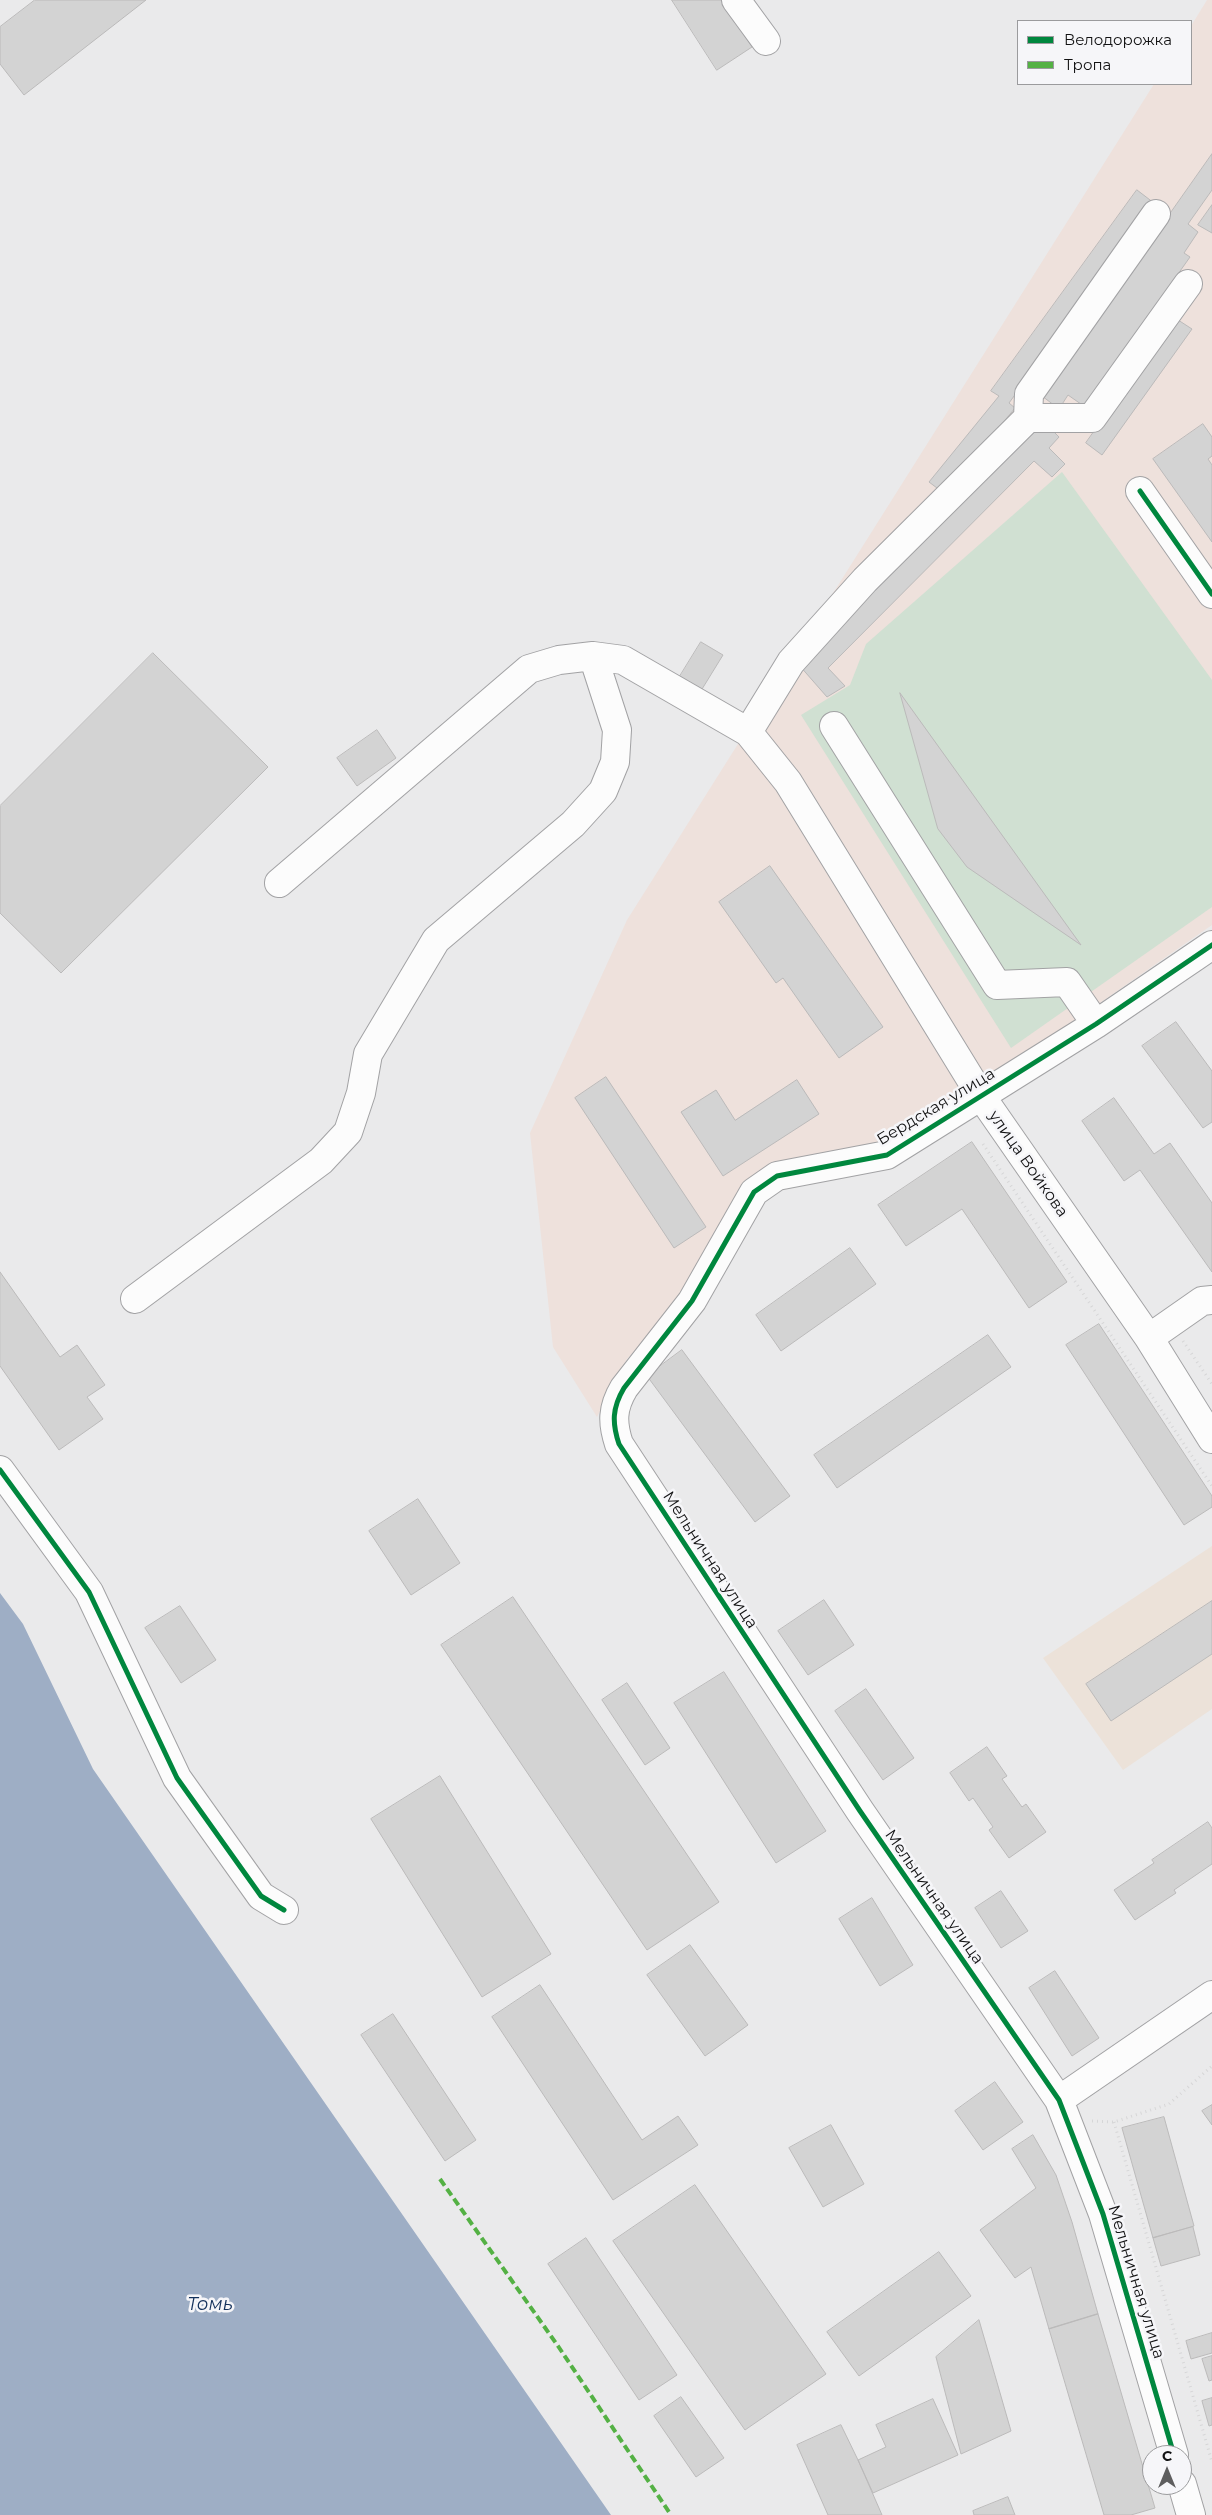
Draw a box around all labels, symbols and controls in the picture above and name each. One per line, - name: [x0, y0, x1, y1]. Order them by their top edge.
- legend: [1017, 20, 1192, 85]
- text: Велодорожка: [1064, 30, 1172, 49]
- text: Тропа: [1064, 55, 1111, 74]
- street label: Бердская улица: [874, 1064, 998, 1150]
- street label: улица Войкова: [984, 1107, 1072, 1221]
- street label: Мельничная улица: [658, 1488, 762, 1632]
- street label: Мельничная улица: [880, 1826, 988, 1968]
- street label: Мельничная улица: [1103, 2203, 1169, 2361]
- water label: Томь: [187, 2294, 233, 2316]
- north arrow: [1142, 2445, 1192, 2495]
- text: С: [1162, 2447, 1172, 2465]

